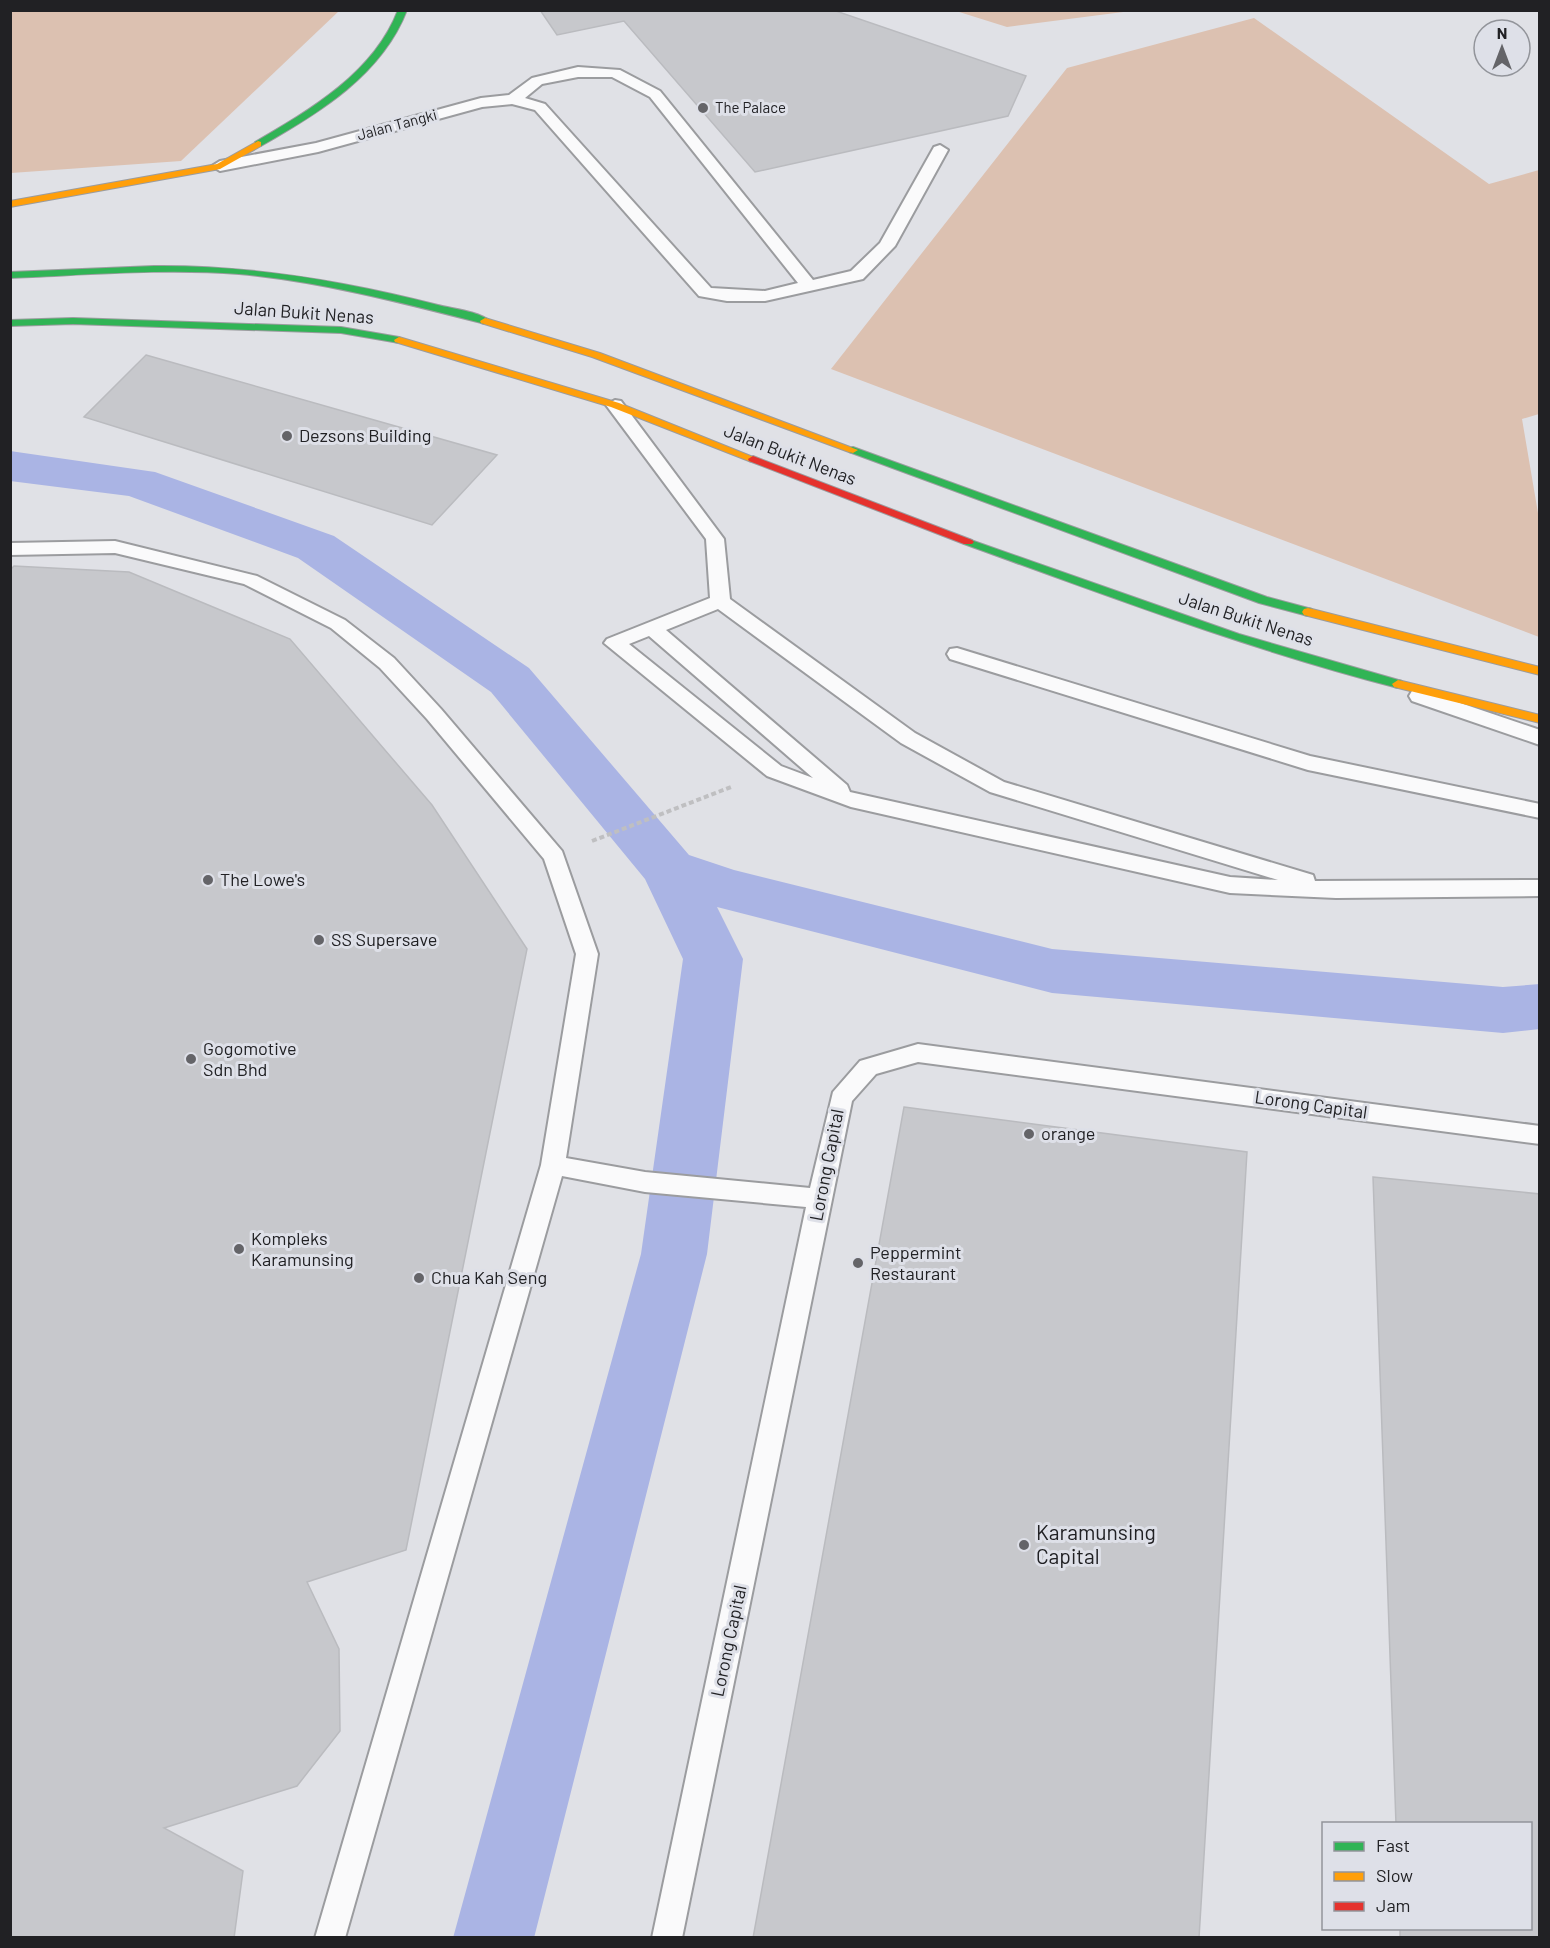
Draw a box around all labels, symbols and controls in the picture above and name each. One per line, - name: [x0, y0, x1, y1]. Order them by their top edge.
- north arrow: [1472, 18, 1532, 78]
- text: N: [1497, 23, 1507, 42]
- place label: The Palace: [715, 98, 786, 116]
- marker: The Palace: [696, 101, 710, 115]
- street label: Jalan Tangki: [355, 105, 439, 143]
- street label: Jalan Bukit Nenas: [233, 296, 375, 328]
- street label: Jalan Bukit Nenas: [721, 419, 860, 489]
- place label: Dezsons Building: [299, 424, 431, 446]
- marker: Dezsons Building: [280, 429, 294, 443]
- street label: Jalan Bukit Nenas: [1176, 586, 1316, 650]
- place label: The Lowe's: [220, 868, 305, 890]
- marker: The Lowe's: [201, 873, 215, 887]
- place label: SS Supersave: [331, 928, 437, 950]
- marker: SS Supersave: [312, 933, 326, 947]
- place label: Gogomotive Sdn Bhd: [203, 1037, 297, 1080]
- marker: Gogomotive Sdn Bhd: [184, 1052, 198, 1066]
- street label: Lorong Capital: [1253, 1085, 1369, 1123]
- street label: Lorong Capital: [804, 1107, 848, 1223]
- place label: orange: [1041, 1122, 1095, 1144]
- marker: orange: [1022, 1127, 1036, 1141]
- place label: Kompleks Karamunsing: [251, 1227, 354, 1270]
- place label: Peppermint Restaurant: [870, 1241, 962, 1284]
- marker: Kompleks Karamunsing: [232, 1242, 246, 1256]
- marker: Peppermint Restaurant: [851, 1256, 865, 1270]
- place label: Chua Kah Seng: [431, 1266, 547, 1288]
- marker: Chua Kah Seng: [412, 1271, 426, 1285]
- place label: Karamunsing Capital: [1036, 1519, 1156, 1568]
- marker: Karamunsing Capital: [1017, 1538, 1031, 1552]
- street label: Lorong Capital: [705, 1583, 751, 1699]
- legend: [1322, 1822, 1532, 1930]
- text: Fast: [1376, 1834, 1410, 1856]
- text: Slow: [1376, 1864, 1413, 1886]
- text: Jam: [1376, 1894, 1410, 1916]

